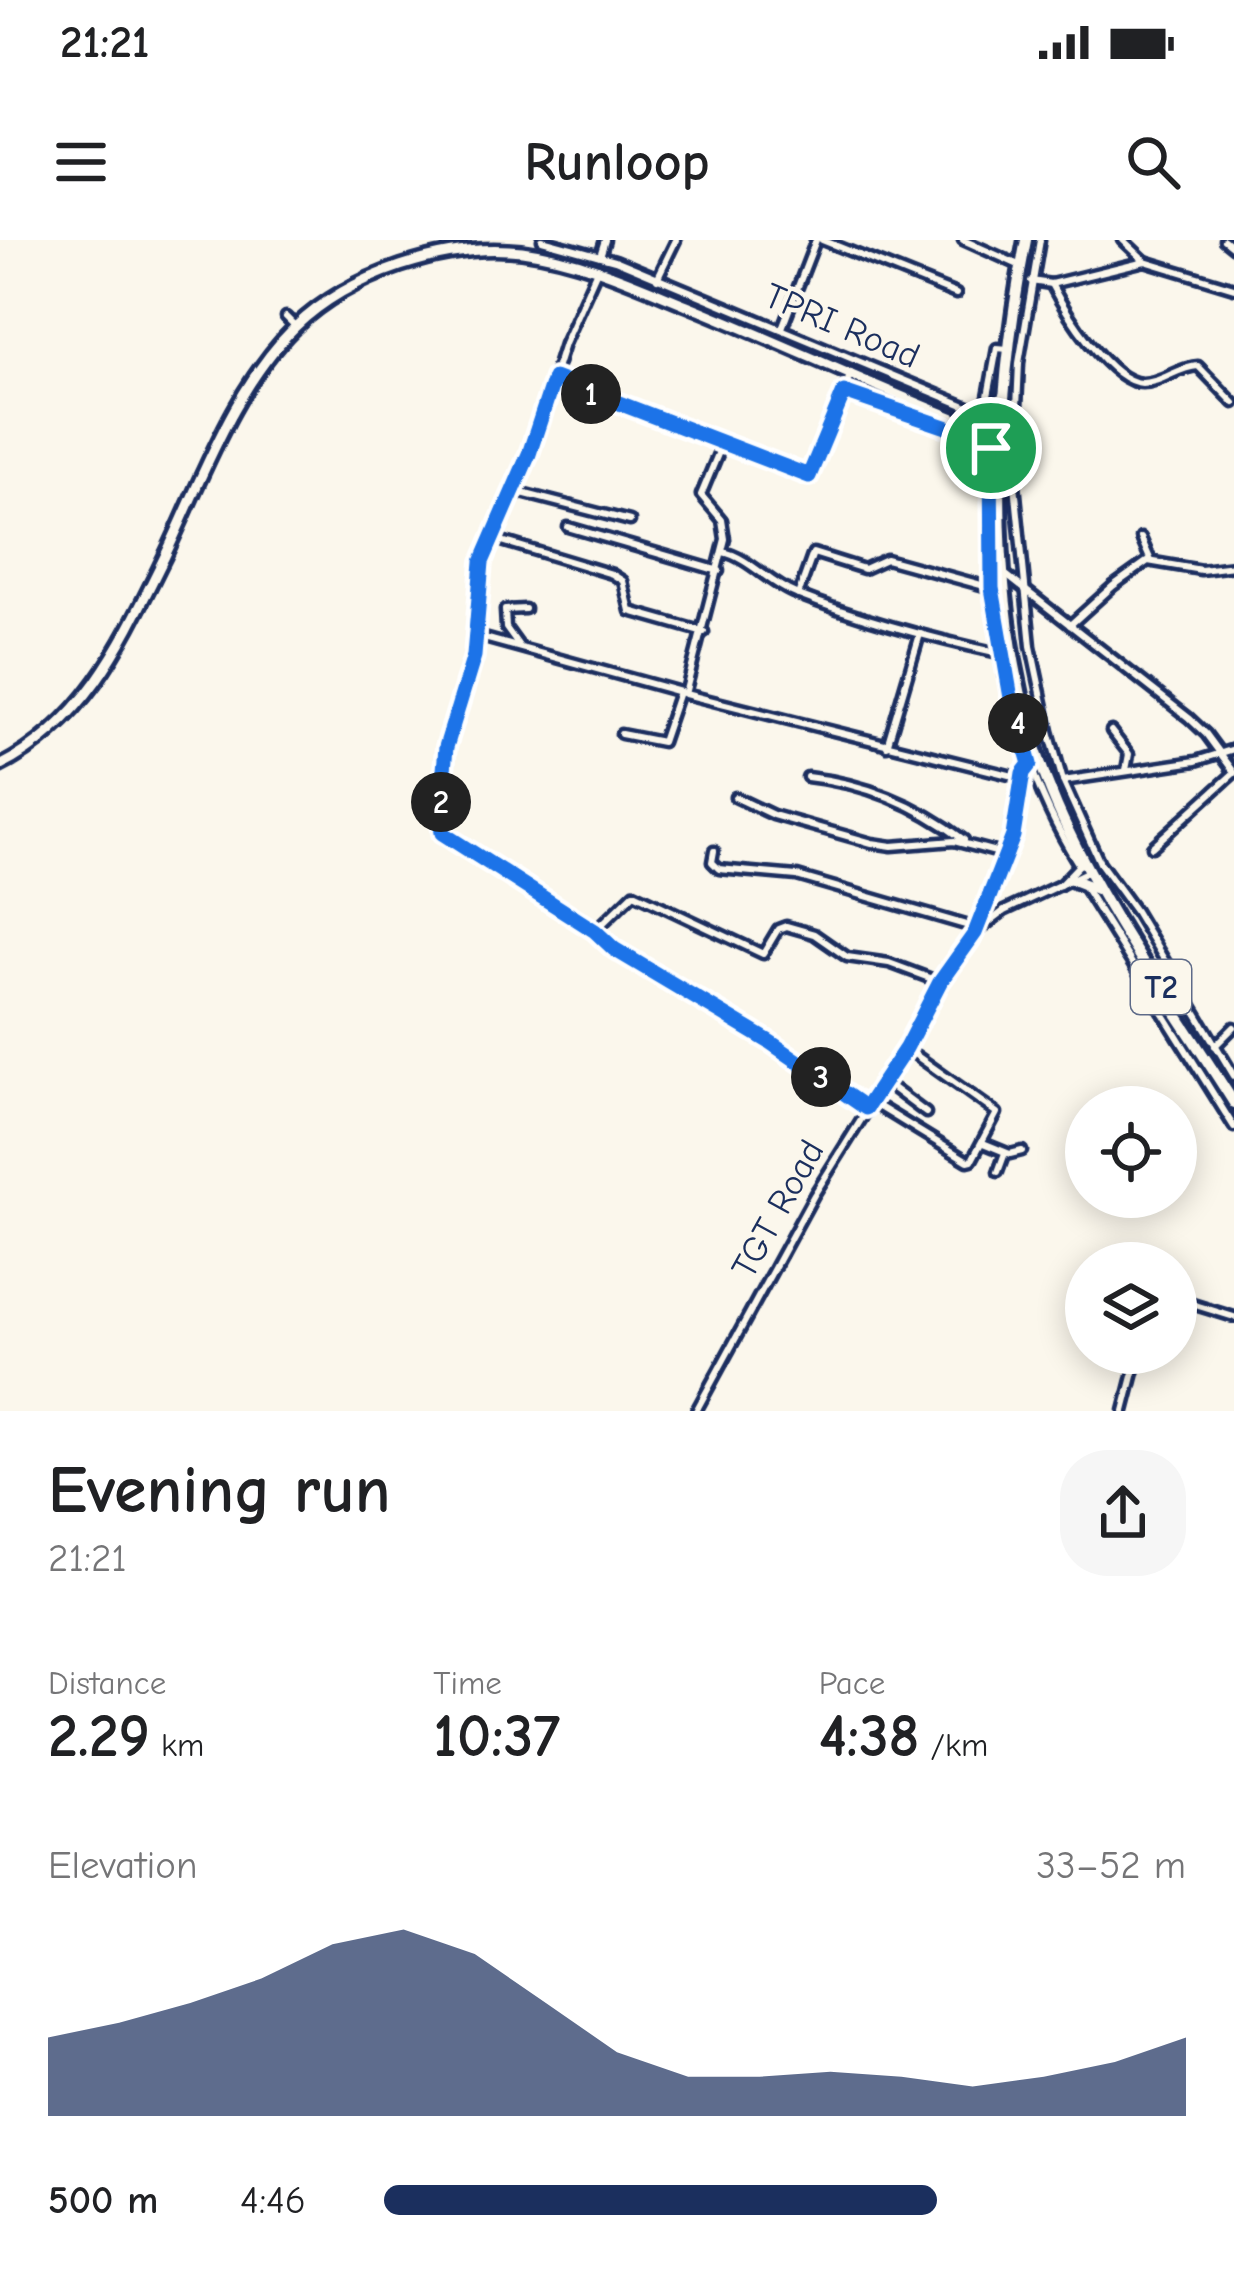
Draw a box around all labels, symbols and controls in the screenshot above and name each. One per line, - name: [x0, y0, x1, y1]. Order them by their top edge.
- text: 21:21: [60, 16, 150, 68]
- icon: menu: [48, 129, 114, 195]
- icon: search: [1120, 129, 1186, 195]
- text: Runloop: [524, 131, 710, 194]
- street label: TPRI Road: [758, 275, 926, 377]
- pin: 1: [561, 364, 621, 424]
- text: 1: [585, 375, 597, 413]
- pin: [940, 397, 1042, 499]
- icon: arrive: [958, 415, 1024, 481]
- pin: 4: [988, 693, 1048, 753]
- text: 4: [1010, 704, 1026, 742]
- pin: 2: [411, 772, 471, 832]
- text: 2: [433, 783, 449, 821]
- road number: T2: [1131, 960, 1191, 1014]
- pin: 3: [791, 1047, 851, 1107]
- text: 3: [813, 1058, 829, 1096]
- map controls: [1065, 1086, 1197, 1374]
- button: locate: [1065, 1086, 1197, 1218]
- street label: TGT Road: [723, 1133, 833, 1285]
- button: layers: [1065, 1242, 1197, 1374]
- button: share: [1060, 1450, 1186, 1576]
- text: Evening run: [48, 1453, 390, 1529]
- text: 21:21: [48, 1536, 127, 1581]
- text: Distance: [48, 1664, 166, 1702]
- text: Time: [433, 1664, 502, 1702]
- text: Pace: [819, 1664, 885, 1702]
- text: 2.29: [48, 1702, 150, 1771]
- text: 10:37: [433, 1702, 560, 1771]
- text: 4:38: [819, 1702, 920, 1771]
- text: km: [150, 1726, 204, 1764]
- text: /km: [920, 1726, 988, 1764]
- text: Elevation: [48, 1843, 197, 1888]
- text: 33–52 m: [1036, 1843, 1186, 1888]
- text: 500 m: [48, 2178, 158, 2223]
- text: 4:46: [240, 2178, 306, 2223]

